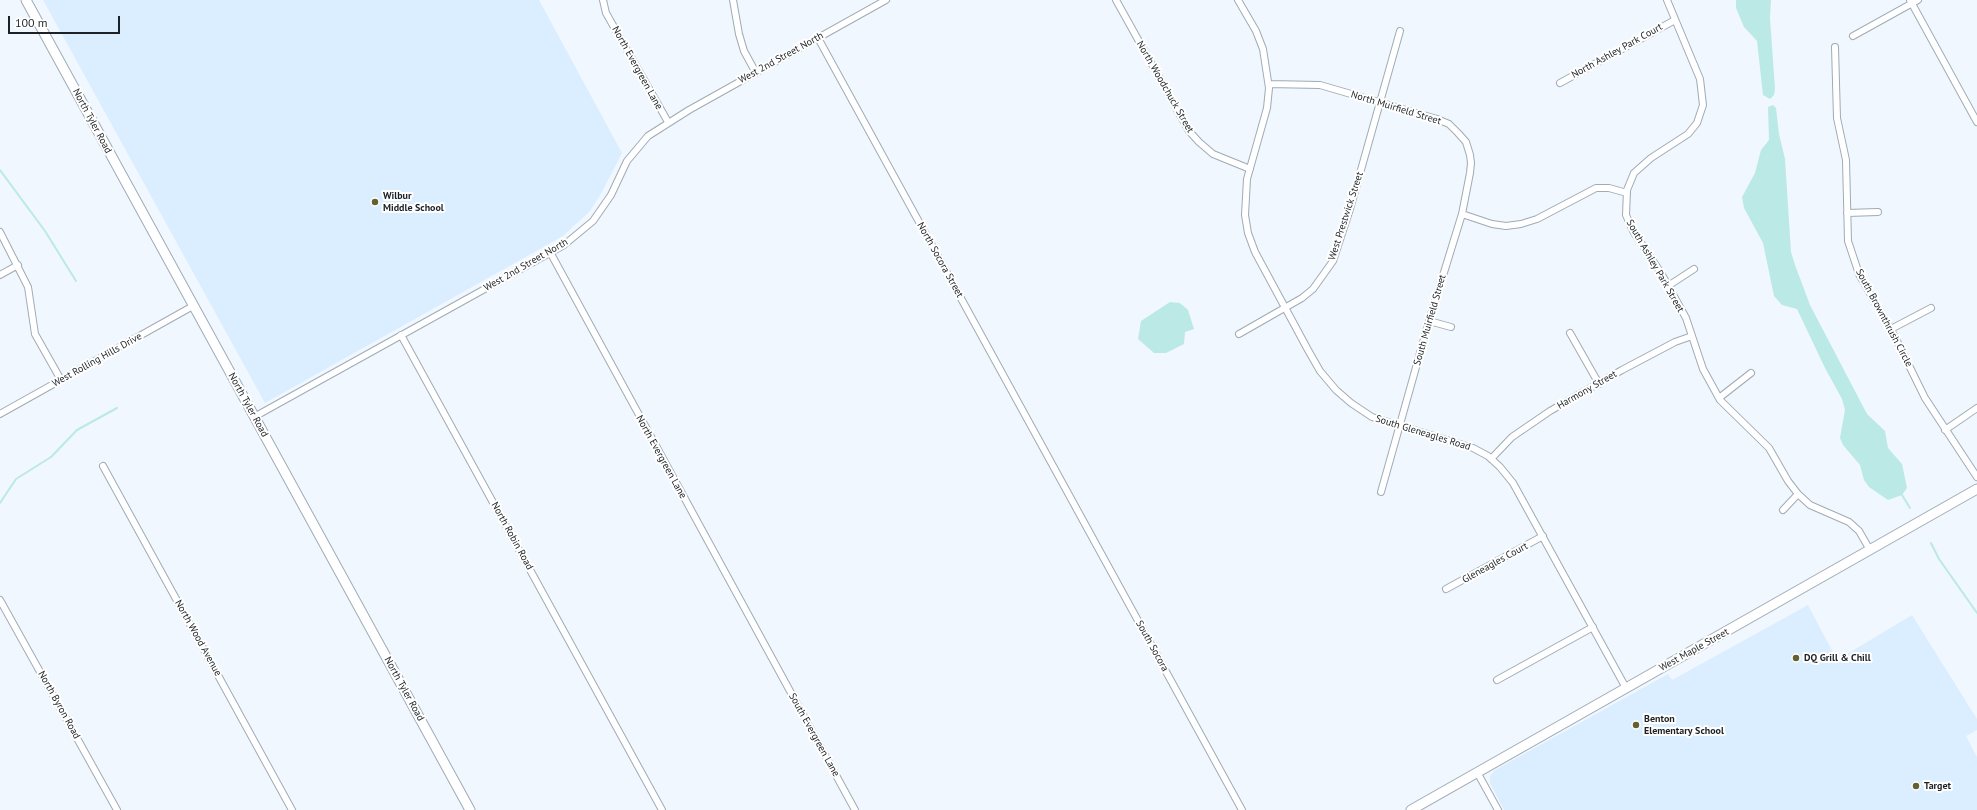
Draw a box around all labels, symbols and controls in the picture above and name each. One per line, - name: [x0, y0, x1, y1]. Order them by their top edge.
- scale bar: [10, 8, 122, 34]
- text: 100 m: [15, 15, 48, 30]
- street label: North Ashley Park Court: [1569, 21, 1665, 81]
- street label: North Evergreen Lane: [609, 24, 665, 112]
- street label: West 2nd Street North: [737, 30, 825, 86]
- street label: North Woodchuck Street: [1134, 39, 1196, 135]
- street label: North Tyler Road: [70, 87, 114, 155]
- street label: North Muirfield Street: [1349, 89, 1443, 127]
- street label: West Prestwick Street: [1326, 170, 1366, 262]
- place label: Wilbur Middle School: [383, 190, 444, 214]
- marker: Wilbur Middle School: [370, 197, 380, 207]
- street label: South Ashley Park Street: [1624, 218, 1686, 314]
- street label: North Socora Street: [914, 220, 966, 300]
- street label: West 2nd Street North: [482, 236, 570, 294]
- street label: South Brownthrush Circle: [1853, 267, 1915, 369]
- street label: South Muirfield Street: [1411, 273, 1449, 367]
- street label: West Rolling Hills Drive: [50, 330, 144, 390]
- street label: Harmony Street: [1555, 368, 1619, 412]
- street label: North Tyler Road: [225, 371, 271, 439]
- street label: North Evergreen Lane: [633, 413, 689, 501]
- street label: South Gleneagles Road: [1374, 413, 1472, 453]
- street label: North Robin Road: [488, 500, 536, 572]
- street label: Gleneagles Court: [1460, 540, 1530, 586]
- street label: North Wood Avenue: [172, 598, 224, 678]
- street label: South Socora: [1133, 618, 1171, 674]
- street label: West Maple Street: [1657, 626, 1731, 674]
- place label: DQ Grill & Chill: [1804, 652, 1871, 664]
- marker: DQ Grill & Chill: [1791, 653, 1801, 663]
- street label: North Tyler Road: [381, 655, 427, 723]
- street label: North Byron Road: [35, 669, 83, 741]
- street label: South Evergreen Lane: [786, 691, 842, 779]
- place label: Benton Elementary School: [1644, 713, 1724, 736]
- marker: Benton Elementary School: [1631, 720, 1641, 730]
- place label: Target: [1924, 780, 1951, 792]
- marker: Target: [1911, 781, 1921, 791]

